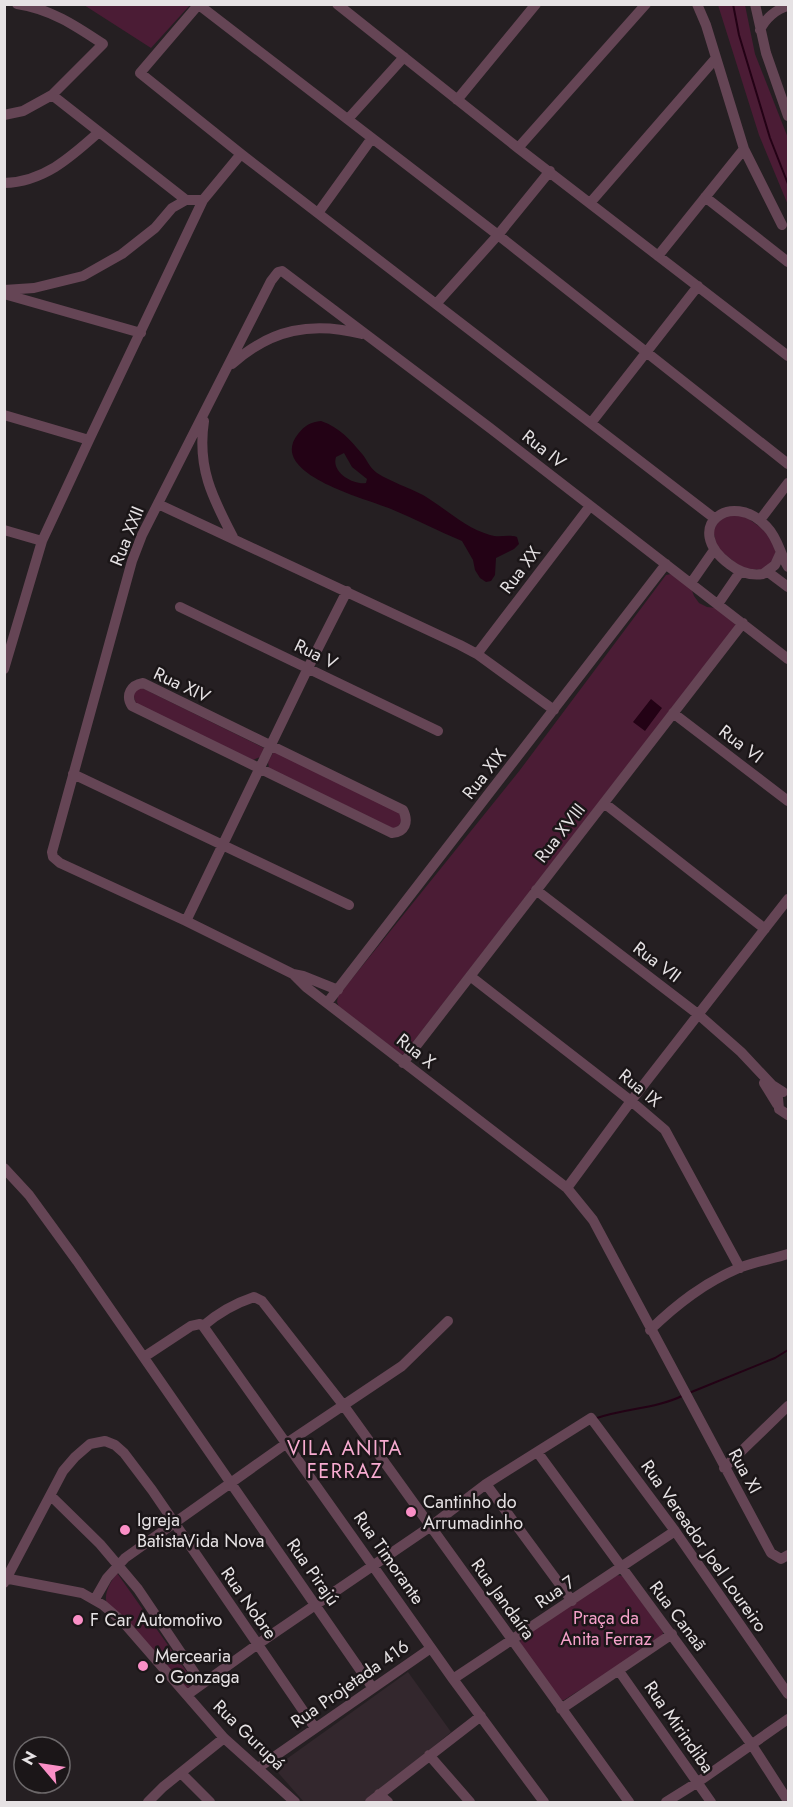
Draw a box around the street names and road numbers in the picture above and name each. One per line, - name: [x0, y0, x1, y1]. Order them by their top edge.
- street label: Rua IV: [516, 423, 572, 475]
- street label: Rua XXII: [103, 502, 151, 570]
- street label: Rua XX: [493, 541, 547, 599]
- street label: Rua V: [290, 632, 342, 676]
- street label: Rua XIV: [149, 661, 215, 709]
- street label: Rua VI: [713, 719, 769, 769]
- street label: Rua XIX: [456, 743, 512, 805]
- street label: Rua XVIII: [528, 798, 592, 868]
- street label: Rua VII: [627, 935, 687, 989]
- street label: Rua X: [391, 1027, 441, 1075]
- street label: Rua IX: [613, 1063, 667, 1113]
- street label: Rua XI: [722, 1444, 768, 1498]
- street label: Rua Vereador Joel Loureiro: [635, 1455, 773, 1637]
- street label: Rua Timorante: [347, 1506, 431, 1610]
- street label: Rua Pirajú: [280, 1533, 346, 1611]
- street label: Rua Jandaíra: [465, 1553, 541, 1645]
- street label: Rua Nobre: [215, 1562, 283, 1644]
- street label: Rua 7: [530, 1569, 581, 1615]
- street label: Rua Canaã: [643, 1576, 713, 1656]
- street label: Rua Projetada 416: [286, 1634, 414, 1734]
- street label: Rua Mirindiba: [638, 1676, 720, 1778]
- street label: Rua Gurupá: [207, 1694, 291, 1776]

